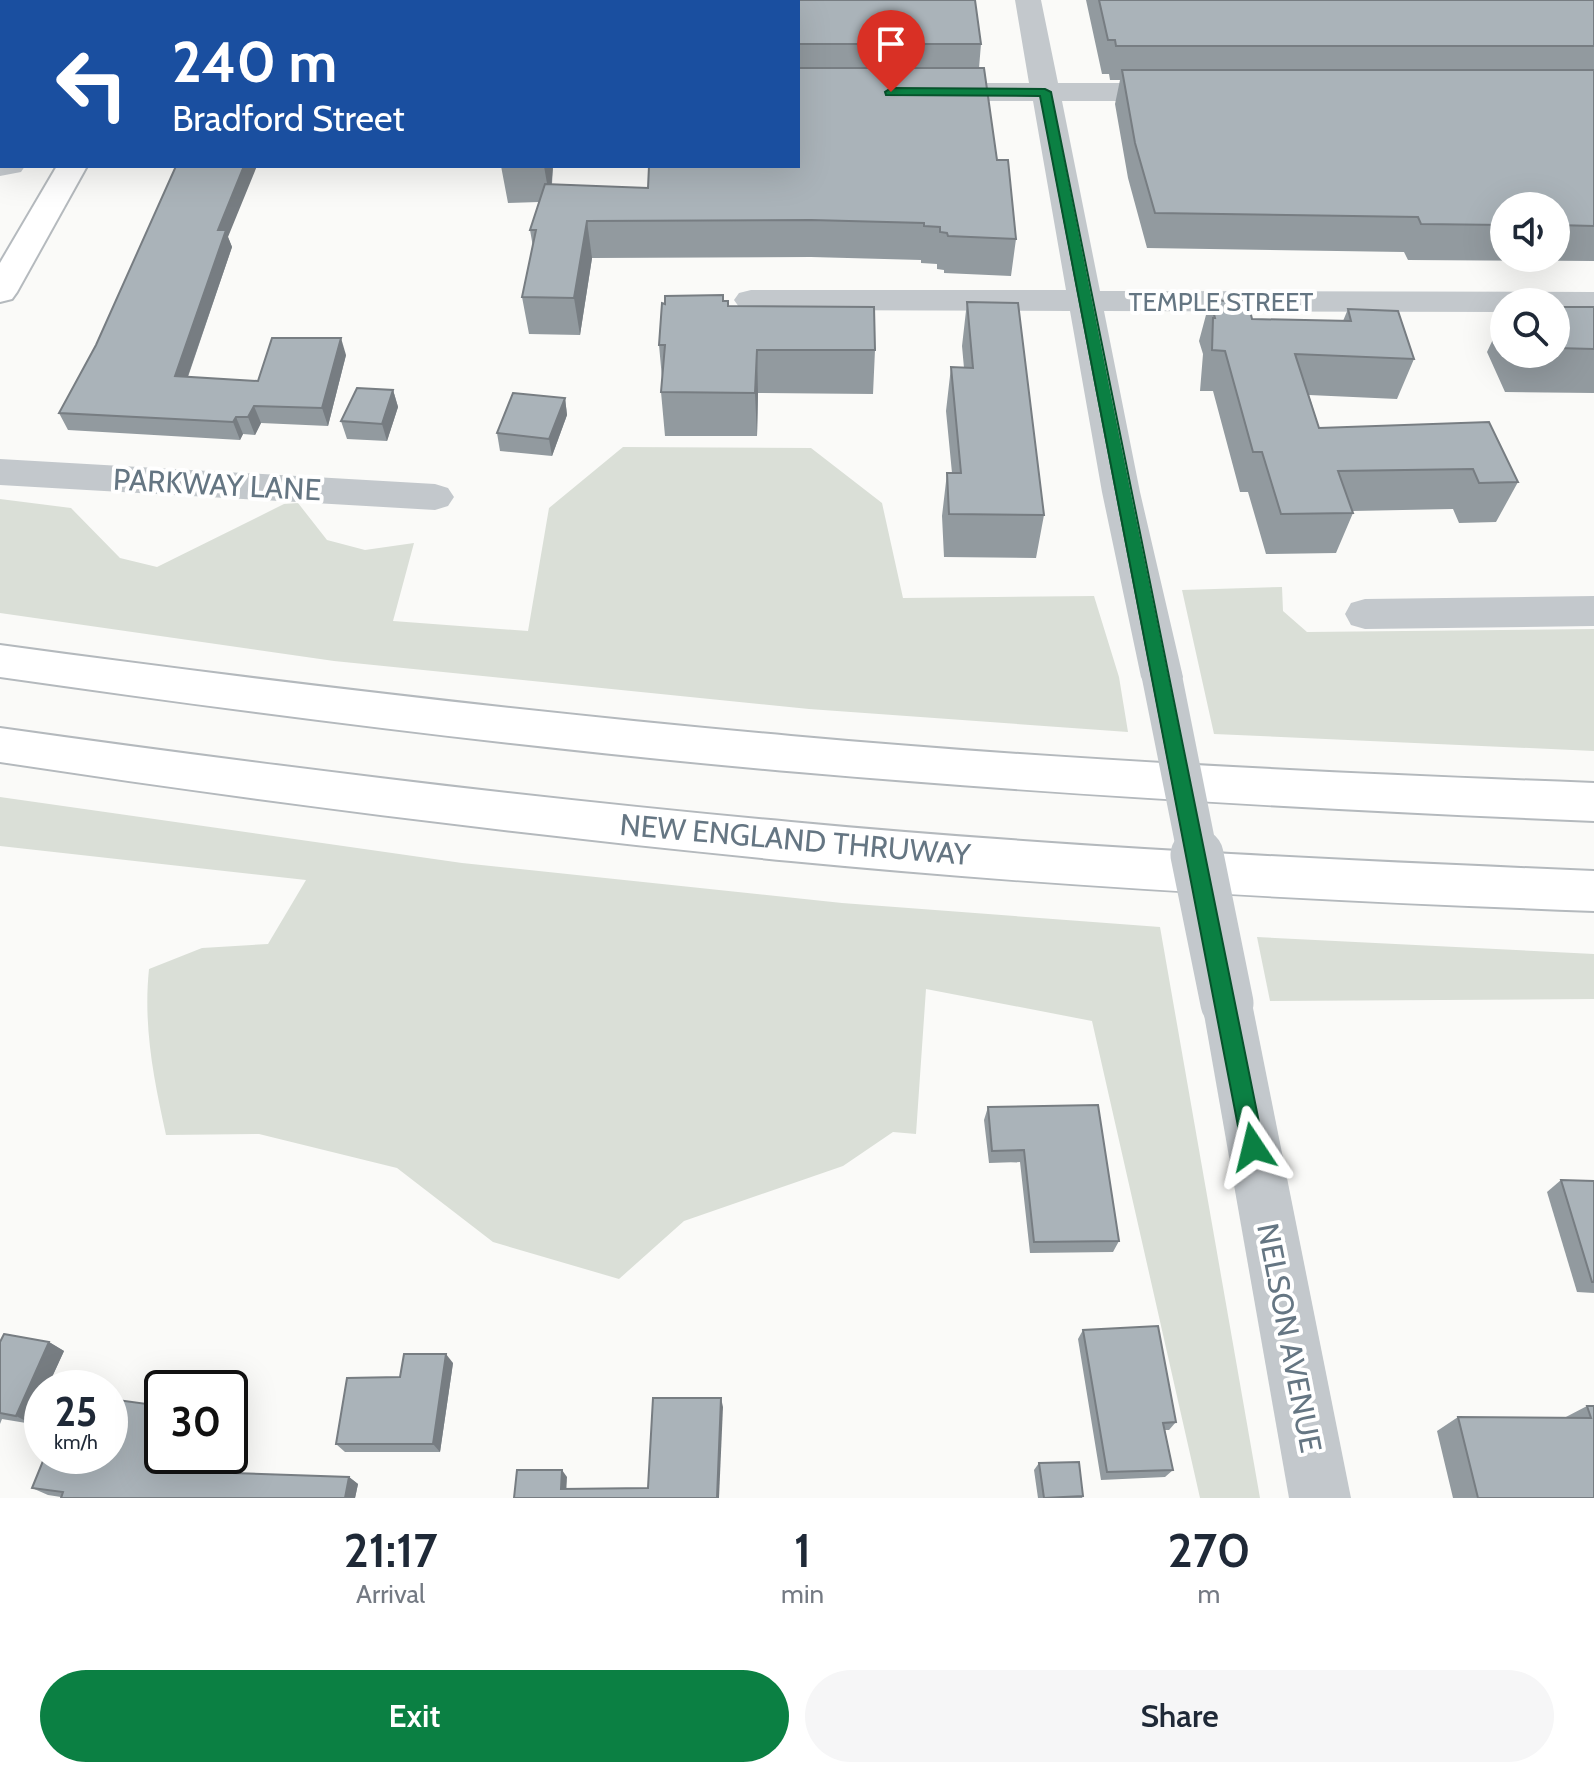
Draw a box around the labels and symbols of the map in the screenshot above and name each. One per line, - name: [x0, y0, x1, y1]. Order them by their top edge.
- pin: [857, 10, 925, 92]
- street label: TEMPLE STREET: [1129, 286, 1314, 318]
- street label: PARKWAY LANE: [112, 461, 322, 508]
- street label: NEW ENGLAND THRUWAY: [618, 806, 973, 873]
- position arrow: [1211, 1105, 1295, 1189]
- street label: NELSON AVENUE: [1249, 1220, 1330, 1456]
- speed limit sign: 30: [144, 1370, 248, 1474]

